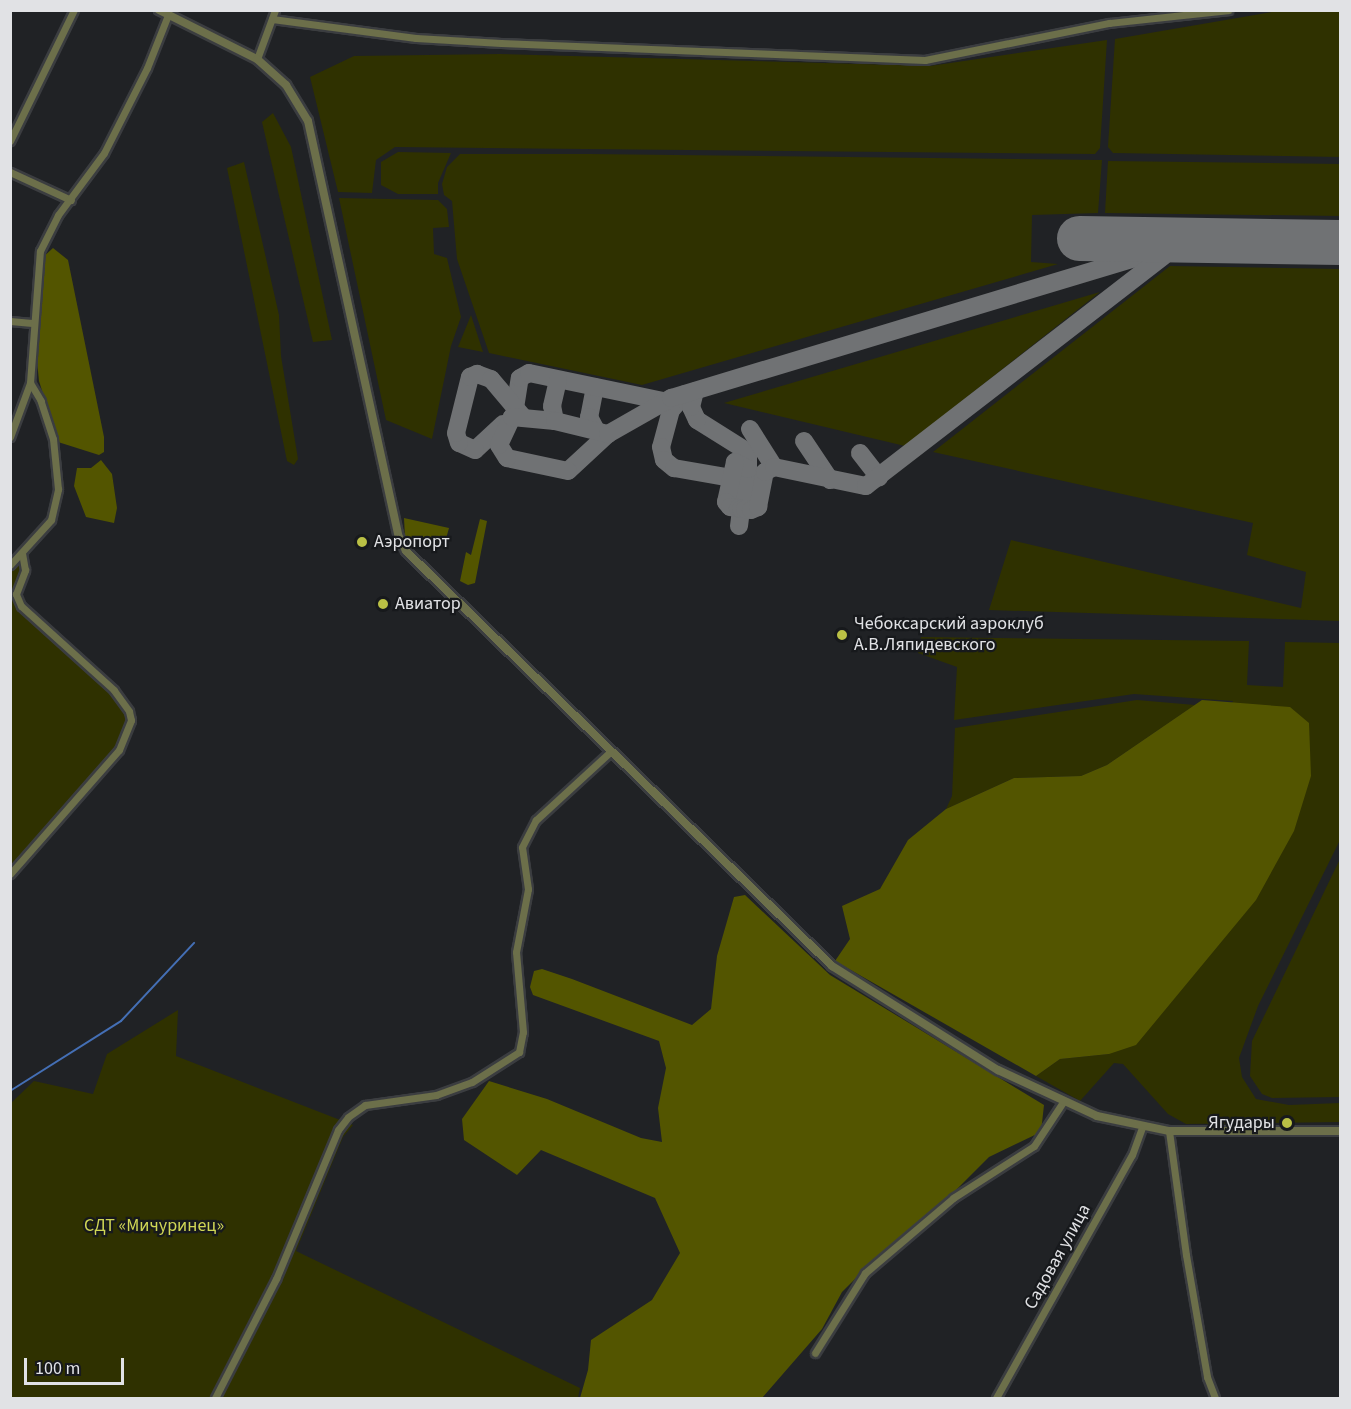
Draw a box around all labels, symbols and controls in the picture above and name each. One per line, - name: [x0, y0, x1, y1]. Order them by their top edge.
- place label: Аэропорт: [374, 531, 450, 553]
- marker: Аэропорт: [355, 535, 369, 549]
- place label: Авиатор: [395, 593, 461, 615]
- marker: Авиатор: [376, 597, 390, 611]
- place label: Чебоксарский аэроклуб А.В.Ляпидевского: [854, 614, 1044, 656]
- marker: Чебоксарский аэроклуб А.В.Ляпидевского: [835, 628, 849, 642]
- place label: Ягудары: [1208, 1112, 1275, 1134]
- marker: Ягудары: [1280, 1116, 1294, 1130]
- street label: Садовая улица: [1020, 1201, 1096, 1313]
- park label: СДТ «Мичуринец»: [84, 1215, 224, 1237]
- scale bar: [27, 1346, 128, 1384]
- text: 100 m: [35, 1356, 80, 1381]

